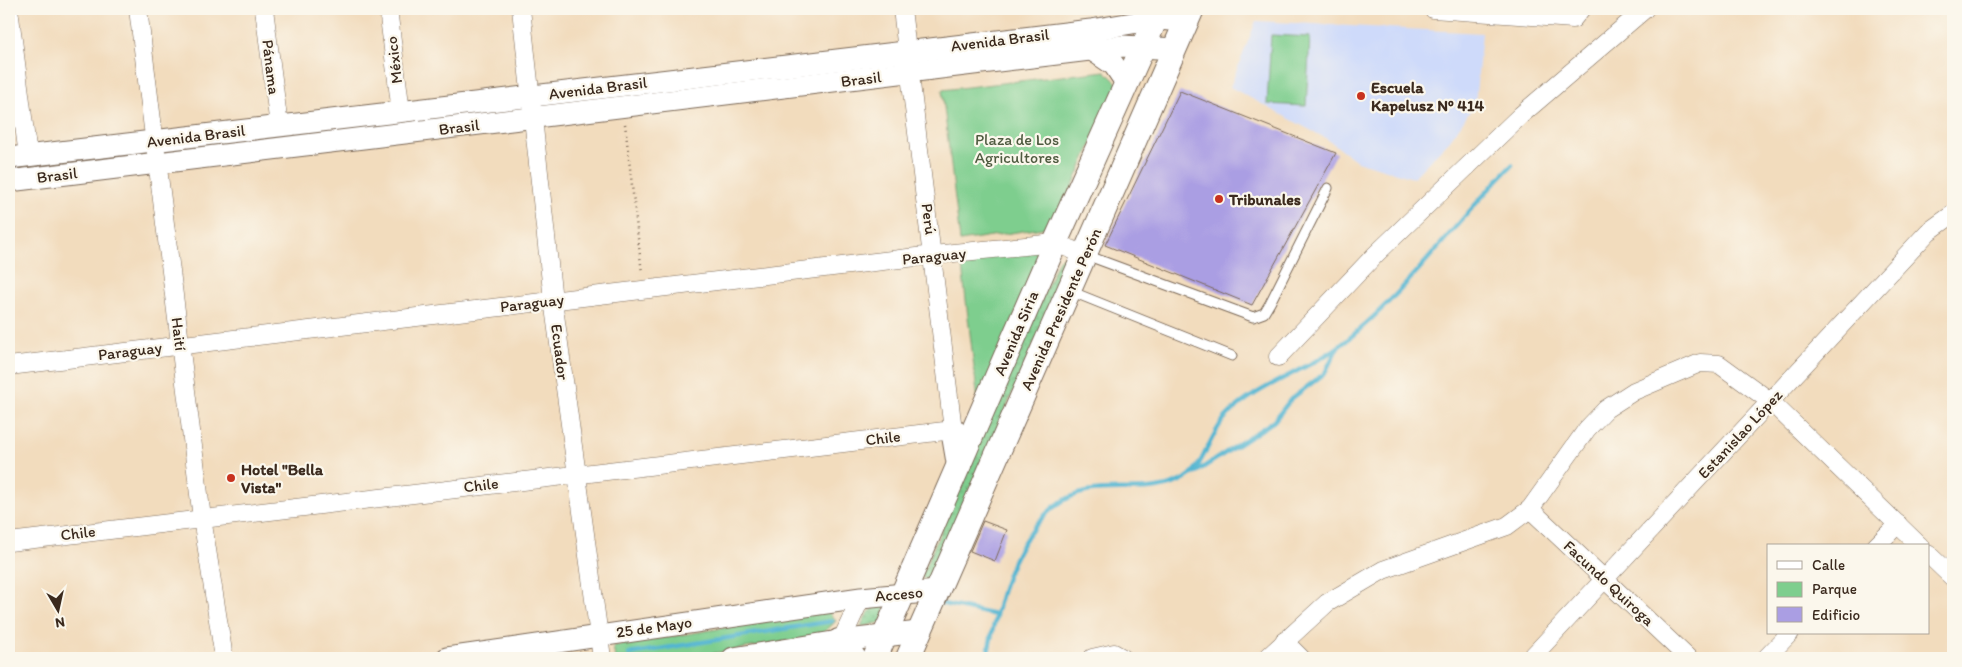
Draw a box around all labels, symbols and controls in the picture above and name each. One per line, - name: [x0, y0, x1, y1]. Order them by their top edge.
- street label: Avenida Brasil: [950, 24, 1051, 55]
- street label: México: [382, 35, 406, 85]
- street label: Pánama: [258, 39, 284, 96]
- street label: Brasil: [840, 67, 883, 91]
- street label: Avenida Brasil: [548, 72, 649, 103]
- place label: Escuela Kapelusz Nº 414: [1371, 78, 1484, 116]
- marker: Escuela Kapelusz Nº 414: [1355, 90, 1367, 102]
- street label: Brasil: [438, 115, 481, 139]
- street label: Avenida Brasil: [146, 120, 247, 151]
- park label: Plaza de Los Agricultores: [975, 130, 1059, 167]
- street label: Brasil: [36, 163, 79, 187]
- place label: Tribunales: [1228, 190, 1301, 209]
- marker: Tribunales: [1213, 193, 1225, 205]
- street label: Perú: [918, 202, 940, 236]
- street label: Avenida Presidente Perón: [1017, 225, 1105, 393]
- street label: Paraguay: [901, 243, 967, 269]
- street label: Avenida Siria: [990, 287, 1043, 378]
- street label: Paraguay: [499, 290, 565, 316]
- street label: Haití: [168, 316, 190, 352]
- street label: Ecuador: [547, 323, 573, 382]
- street label: Paraguay: [97, 338, 163, 364]
- street label: Estanislao López: [1694, 385, 1787, 483]
- street label: Chile: [864, 426, 902, 450]
- place label: Hotel "Bella Vista": [241, 460, 324, 497]
- marker: Hotel "Bella Vista": [225, 472, 237, 484]
- street label: Chile: [462, 473, 500, 497]
- street label: Chile: [59, 521, 97, 545]
- street label: Facundo Quiroga: [1560, 536, 1659, 630]
- legend: [1767, 544, 1930, 634]
- text: Calle: [1812, 556, 1845, 574]
- text: Parque: [1812, 580, 1857, 598]
- street label: Acceso: [874, 582, 924, 606]
- north arrow: [32, 584, 82, 634]
- text: Edificio: [1812, 606, 1860, 624]
- street label: 25 de Mayo: [615, 612, 693, 642]
- text: N: [54, 613, 66, 631]

